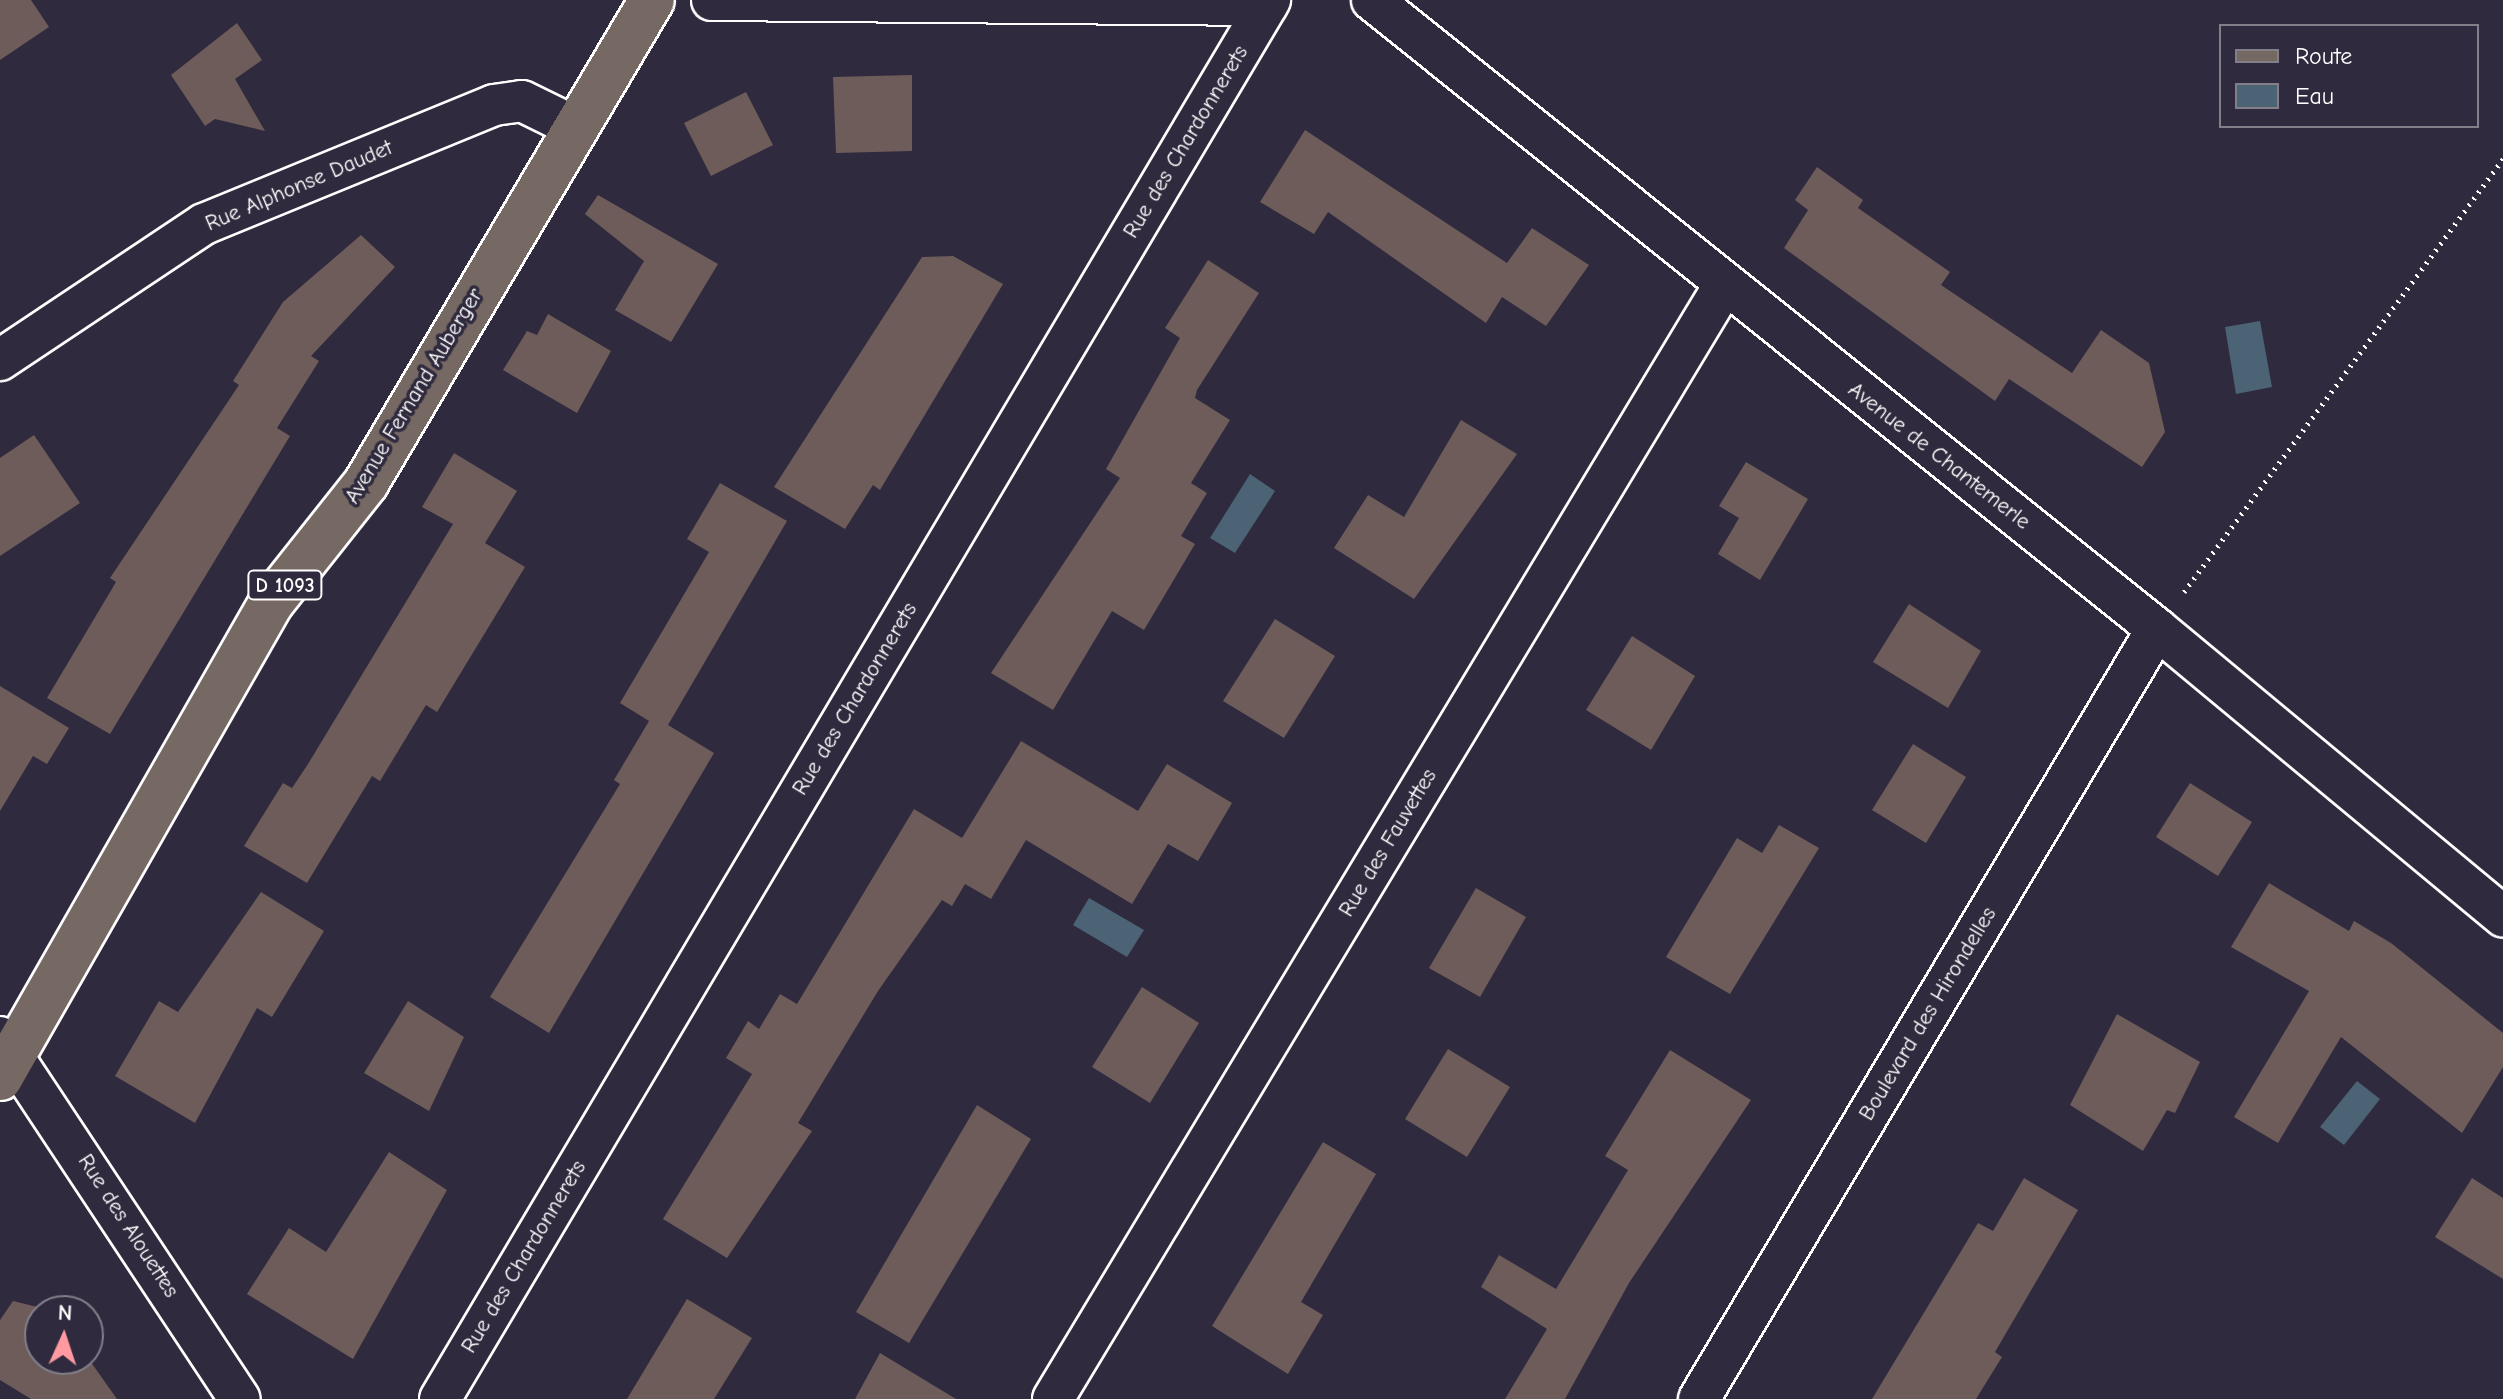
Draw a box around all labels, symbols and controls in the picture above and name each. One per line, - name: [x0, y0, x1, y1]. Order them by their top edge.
- legend: [2219, 24, 2479, 128]
- street label: Rue des Chardonnerets: [1118, 41, 1254, 243]
- text: Route: [2295, 42, 2352, 70]
- text: Eau: [2295, 82, 2334, 110]
- street label: Rue Alphonse Daudet: [202, 135, 396, 237]
- street label: Avenue Fernand Auberger: [339, 284, 489, 508]
- street label: Avenue de Chantemerle: [1843, 377, 2035, 535]
- road number: D 1093: [247, 569, 323, 601]
- street label: Rue des Chardonnerets: [787, 598, 923, 800]
- street label: Rue des Fauvettes: [1333, 764, 1443, 922]
- street label: Boulevard des Hirondelles: [1854, 903, 2002, 1125]
- street label: Rue des Alouettes: [72, 1149, 184, 1303]
- street label: Rue des Chardonnerets: [456, 1156, 592, 1358]
- north arrow: [24, 1295, 104, 1375]
- text: N: [57, 1300, 73, 1326]

